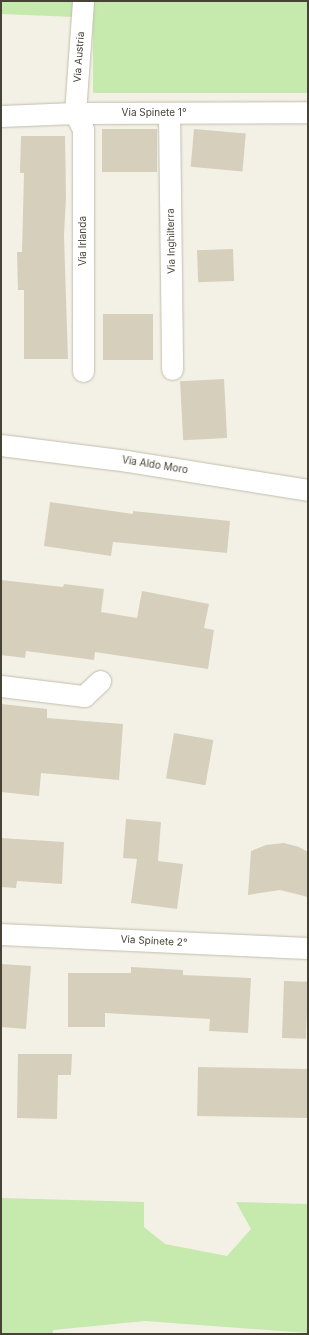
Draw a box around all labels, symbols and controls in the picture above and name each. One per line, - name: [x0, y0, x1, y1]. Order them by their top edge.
- street label: Via Austria: [71, 31, 87, 83]
- street label: Via Spinete 1°: [122, 107, 186, 119]
- street label: Via Inghilterra: [164, 208, 178, 274]
- street label: Via Irlanda: [77, 216, 89, 266]
- street label: Via Aldo Moro: [121, 454, 189, 476]
- street label: Via Spinete 2°: [120, 933, 188, 949]

